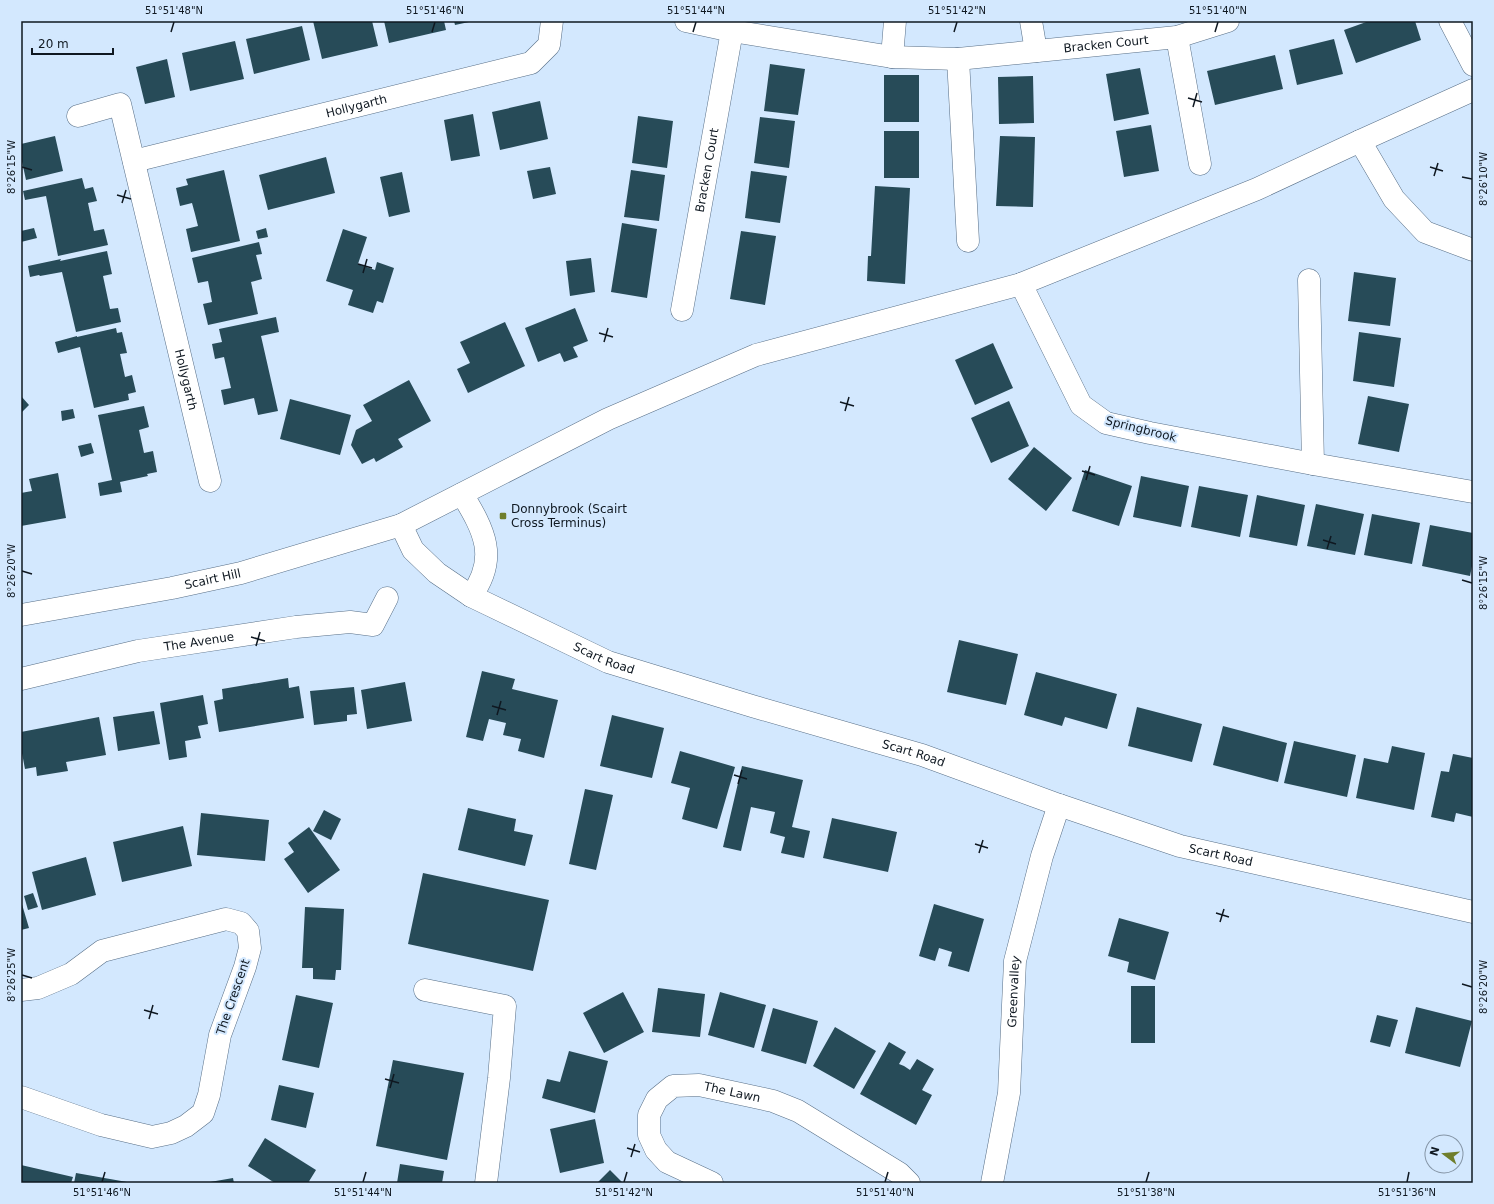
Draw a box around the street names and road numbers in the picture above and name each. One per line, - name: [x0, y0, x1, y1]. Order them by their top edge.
- street label: Bracken Court: [1063, 33, 1150, 55]
- street label: Hollygarth: [324, 92, 388, 120]
- street label: Bracken Court: [693, 127, 722, 214]
- street label: Hollygarth: [172, 348, 200, 412]
- street label: Springbrook: [1104, 413, 1178, 445]
- street label: Scairt Hill: [183, 566, 242, 592]
- street label: The Avenue: [162, 629, 235, 654]
- street label: Scart Road: [571, 639, 636, 677]
- street label: Scart Road: [880, 737, 947, 770]
- street label: Scart Road: [1187, 841, 1254, 869]
- street label: Greenvalley: [1005, 954, 1023, 1028]
- street label: The Crescent: [213, 957, 253, 1038]
- street label: The Lawn: [702, 1079, 762, 1105]

